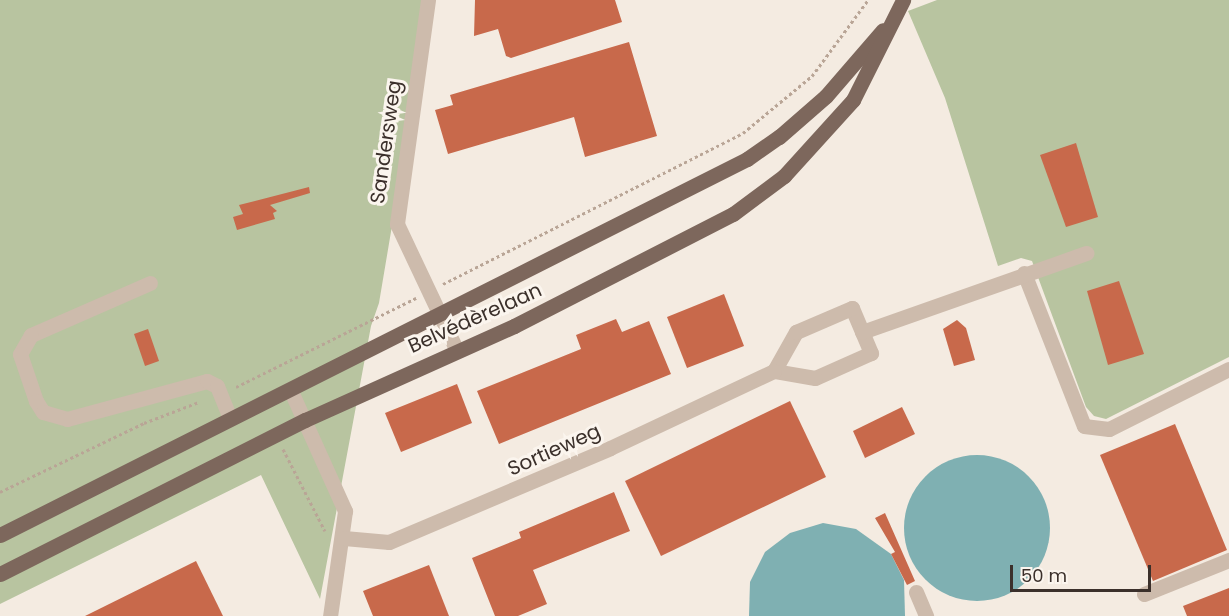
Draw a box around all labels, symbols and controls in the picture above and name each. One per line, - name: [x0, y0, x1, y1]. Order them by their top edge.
- street label: Sandersweg: [365, 79, 407, 205]
- street label: Belvédèrelaan: [404, 278, 546, 358]
- street label: Sortieweg: [504, 419, 604, 481]
- scale bar: [1013, 553, 1154, 591]
- text: 50 m: [1021, 563, 1067, 588]

